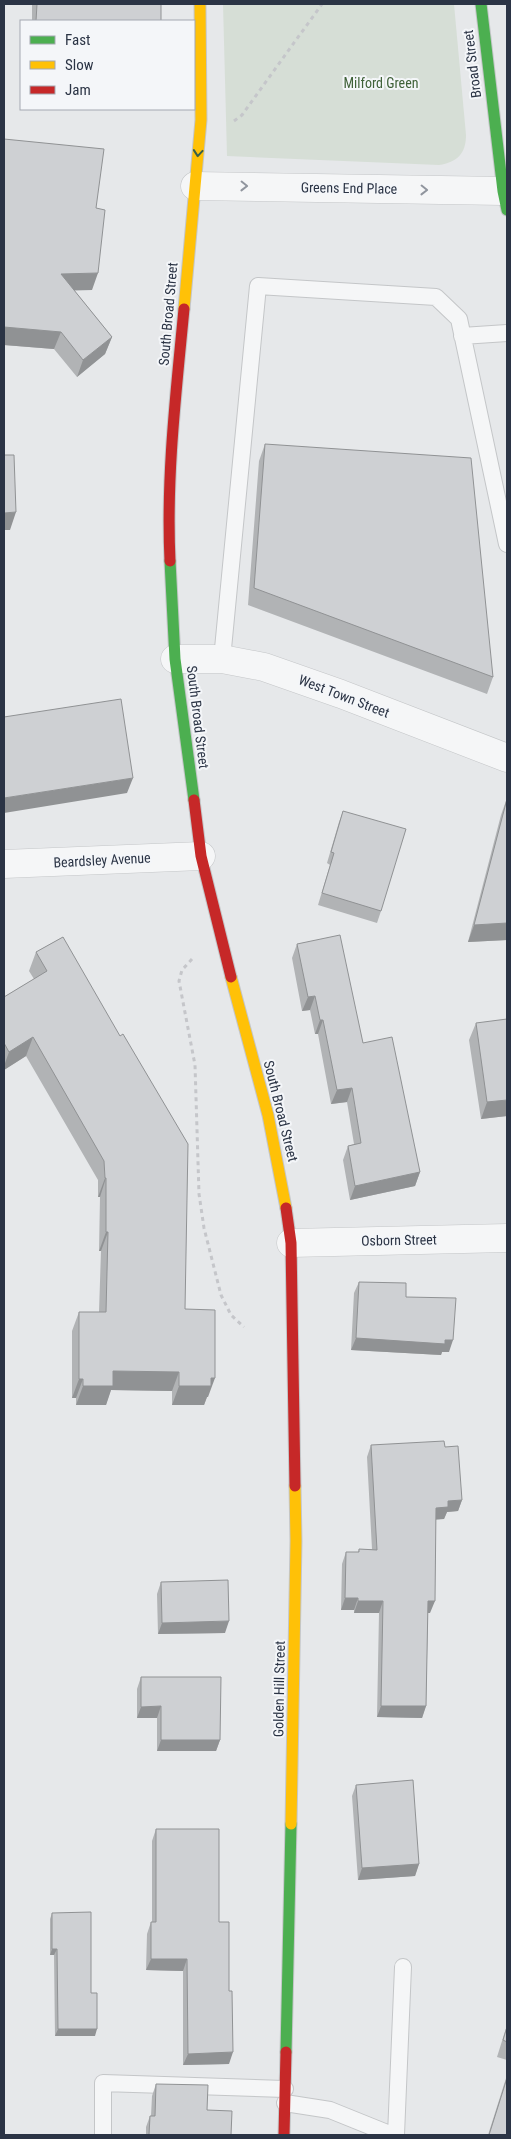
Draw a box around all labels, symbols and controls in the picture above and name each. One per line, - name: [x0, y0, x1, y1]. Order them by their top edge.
- legend: [20, 20, 195, 110]
- street label: Broad Street: [460, 29, 484, 99]
- text: Fast: [65, 31, 90, 49]
- text: Slow: [65, 56, 94, 74]
- park label: Milford Green: [343, 75, 419, 91]
- text: Jam: [65, 81, 91, 99]
- one-way arrow: [193, 149, 204, 157]
- street label: Greens End Place: [301, 179, 398, 197]
- one-way arrow: [240, 181, 248, 192]
- one-way arrow: [420, 184, 428, 195]
- street label: South Broad Street: [156, 262, 180, 366]
- street label: South Broad Street: [184, 665, 212, 769]
- street label: West Town Street: [296, 671, 392, 721]
- street label: Beardsley Avenue: [53, 849, 151, 871]
- street label: South Broad Street: [261, 1059, 301, 1163]
- street label: Osborn Street: [361, 1231, 437, 1249]
- street label: Golden Hill Street: [270, 1641, 288, 1737]

